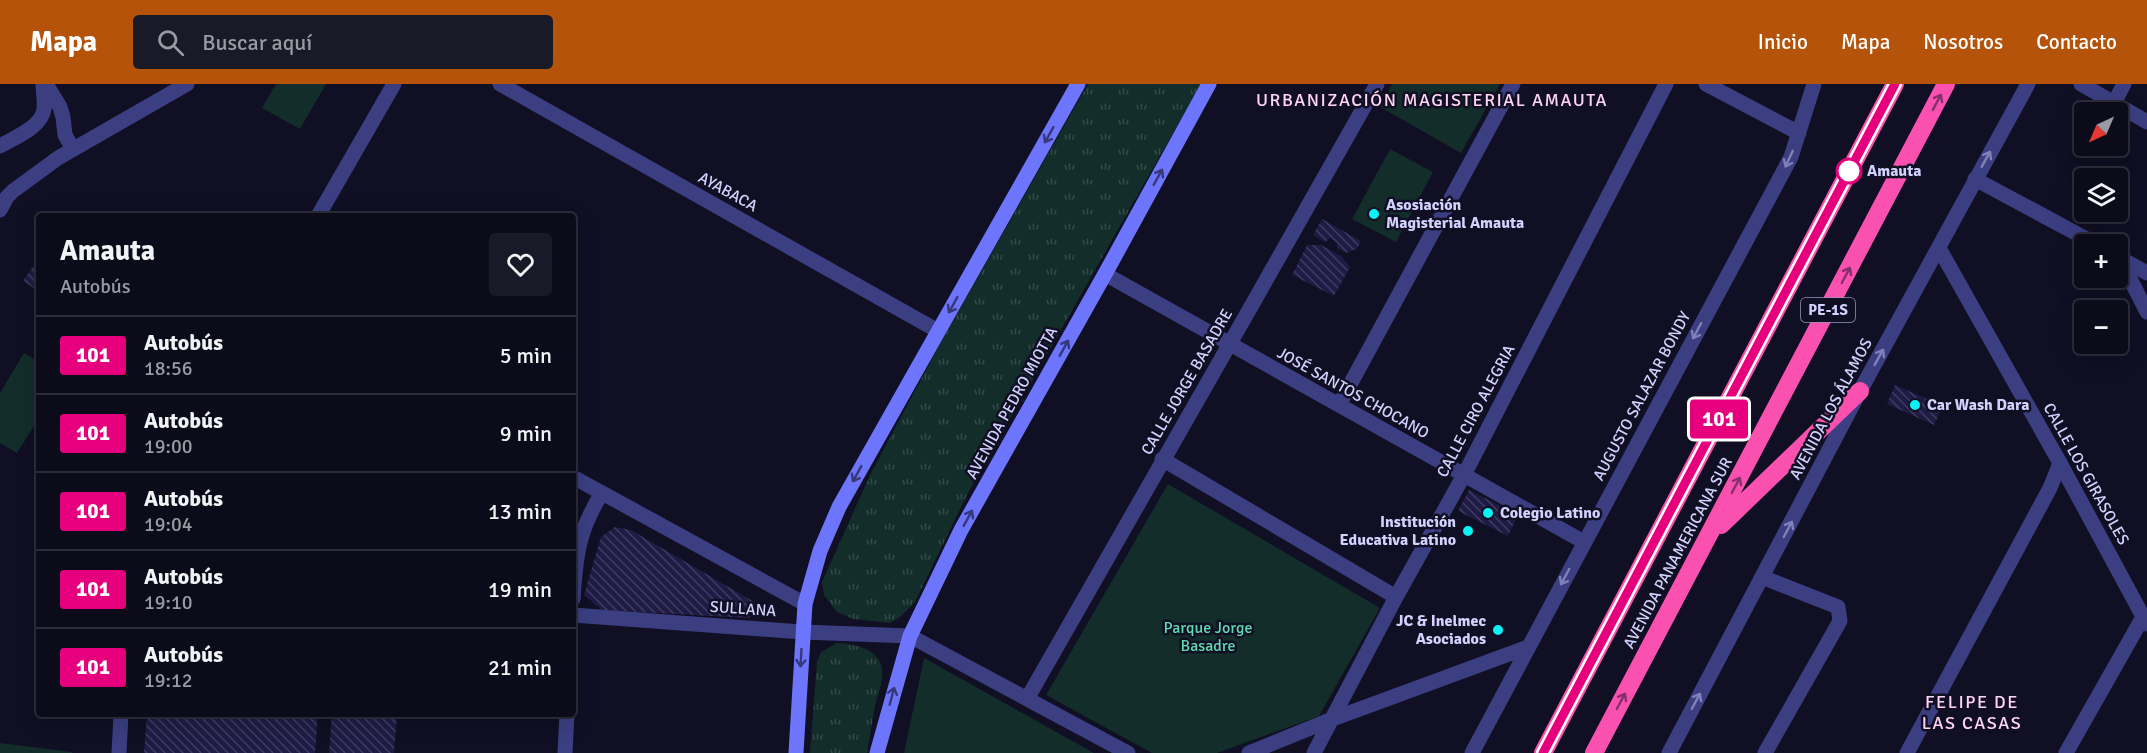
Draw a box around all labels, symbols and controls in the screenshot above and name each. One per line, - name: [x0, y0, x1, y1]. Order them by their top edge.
- search box: [133, 15, 553, 69]
- text: Mapa: [30, 25, 97, 59]
- icon: search: [154, 26, 187, 59]
- text: Buscar aquí: [202, 29, 312, 56]
- text: Inicio: [1758, 29, 1808, 55]
- text: Mapa: [1841, 29, 1890, 55]
- text: Nosotros: [1923, 29, 2003, 55]
- text: Contacto: [2036, 29, 2117, 55]
- district label: URBANIZACIÓN MAGISTERIAL AMAUTA: [1256, 89, 1608, 111]
- one-way arrow: [1932, 94, 1943, 112]
- north arrow: [2074, 102, 2128, 156]
- map controls: [2074, 102, 2128, 354]
- one-way arrow: [1043, 126, 1055, 143]
- one-way arrow: [1782, 150, 1794, 168]
- one-way arrow: [1980, 151, 1992, 168]
- marker: Amauta: [1836, 158, 1862, 184]
- place label: Amauta: [1867, 161, 1921, 181]
- street label: AYABACA: [695, 168, 761, 217]
- button: layers: [2074, 168, 2128, 222]
- one-way arrow: [1152, 169, 1164, 186]
- place label: Asosiación Magisterial Amauta: [1386, 195, 1524, 233]
- marker: Asosiación Magisterial Amauta: [1367, 207, 1381, 221]
- button: heart: [489, 233, 552, 296]
- text: Amauta: [60, 234, 155, 268]
- button: +: [2074, 234, 2128, 288]
- one-way arrow: [1840, 267, 1852, 284]
- text: Autobús: [60, 274, 130, 299]
- one-way arrow: [947, 296, 959, 313]
- road number: PE-1S: [1801, 298, 1855, 322]
- button: −: [2074, 300, 2128, 354]
- street label: CALLE JORGE BASADRE: [1137, 305, 1237, 459]
- street label: AUGUSTO SALAZAR BONDY: [1589, 308, 1695, 484]
- one-way arrow: [1691, 322, 1702, 340]
- street label: AVENIDA PEDRO MIOTTA: [962, 323, 1062, 483]
- text: Autobús: [144, 329, 223, 356]
- street label: AVENIDA LOS ÁLAMOS: [1785, 335, 1877, 483]
- one-way arrow: [1058, 340, 1070, 357]
- street label: CALLE CIRO ALEGRIA: [1433, 341, 1520, 481]
- text: 101: [76, 342, 110, 368]
- text: 5 min: [500, 342, 552, 369]
- street label: JOSÉ SANTOS CHOCANO: [1273, 343, 1433, 443]
- one-way arrow: [1873, 349, 1885, 366]
- text: 18:56: [144, 356, 193, 381]
- place label: Car Wash Dara: [1927, 395, 2029, 415]
- marker: Car Wash Dara: [1908, 398, 1922, 412]
- line badge: 101: [1684, 400, 1754, 438]
- street label: CALLE LOS GIRASOLES: [2039, 400, 2133, 549]
- text: 101: [1702, 406, 1736, 432]
- text: Autobús: [144, 407, 223, 434]
- text: 101: [76, 420, 110, 446]
- text: 9 min: [500, 420, 552, 447]
- text: 19:00: [144, 434, 193, 459]
- street label: AVENIDA PANAMERICANA SUR: [1619, 454, 1737, 652]
- one-way arrow: [851, 465, 862, 483]
- one-way arrow: [1730, 477, 1742, 494]
- text: Autobús: [144, 485, 223, 512]
- text: 101: [76, 498, 110, 524]
- text: 13 min: [488, 498, 552, 525]
- place label: Colegio Latino: [1500, 503, 1600, 523]
- marker: Colegio Latino: [1481, 506, 1495, 520]
- one-way arrow: [962, 510, 974, 527]
- text: 19:04: [144, 512, 193, 537]
- place label: Institución Educativa Latino: [1340, 512, 1456, 550]
- one-way arrow: [1782, 520, 1794, 538]
- marker: Institución Educativa Latino: [1461, 524, 1475, 538]
- text: Autobús: [144, 563, 223, 590]
- one-way arrow: [1559, 568, 1571, 585]
- text: 101: [76, 576, 110, 602]
- text: 19 min: [488, 576, 552, 603]
- text: 19:10: [144, 590, 193, 615]
- street label: SULLANA: [709, 597, 777, 621]
- place label: JC & Inelmec Asociados: [1396, 611, 1486, 649]
- park label: Parque Jorge Basadre: [1164, 618, 1252, 656]
- marker: JC & Inelmec Asociados: [1491, 623, 1505, 637]
- text: Autobús: [144, 641, 223, 668]
- one-way arrow: [795, 648, 806, 668]
- text: 101: [76, 654, 110, 680]
- text: 21 min: [488, 654, 552, 681]
- text: 19:12: [144, 668, 193, 693]
- one-way arrow: [887, 687, 898, 706]
- district label: FELIPE DE LAS CASAS: [1922, 691, 2022, 734]
- one-way arrow: [1616, 693, 1627, 711]
- one-way arrow: [1691, 693, 1702, 711]

